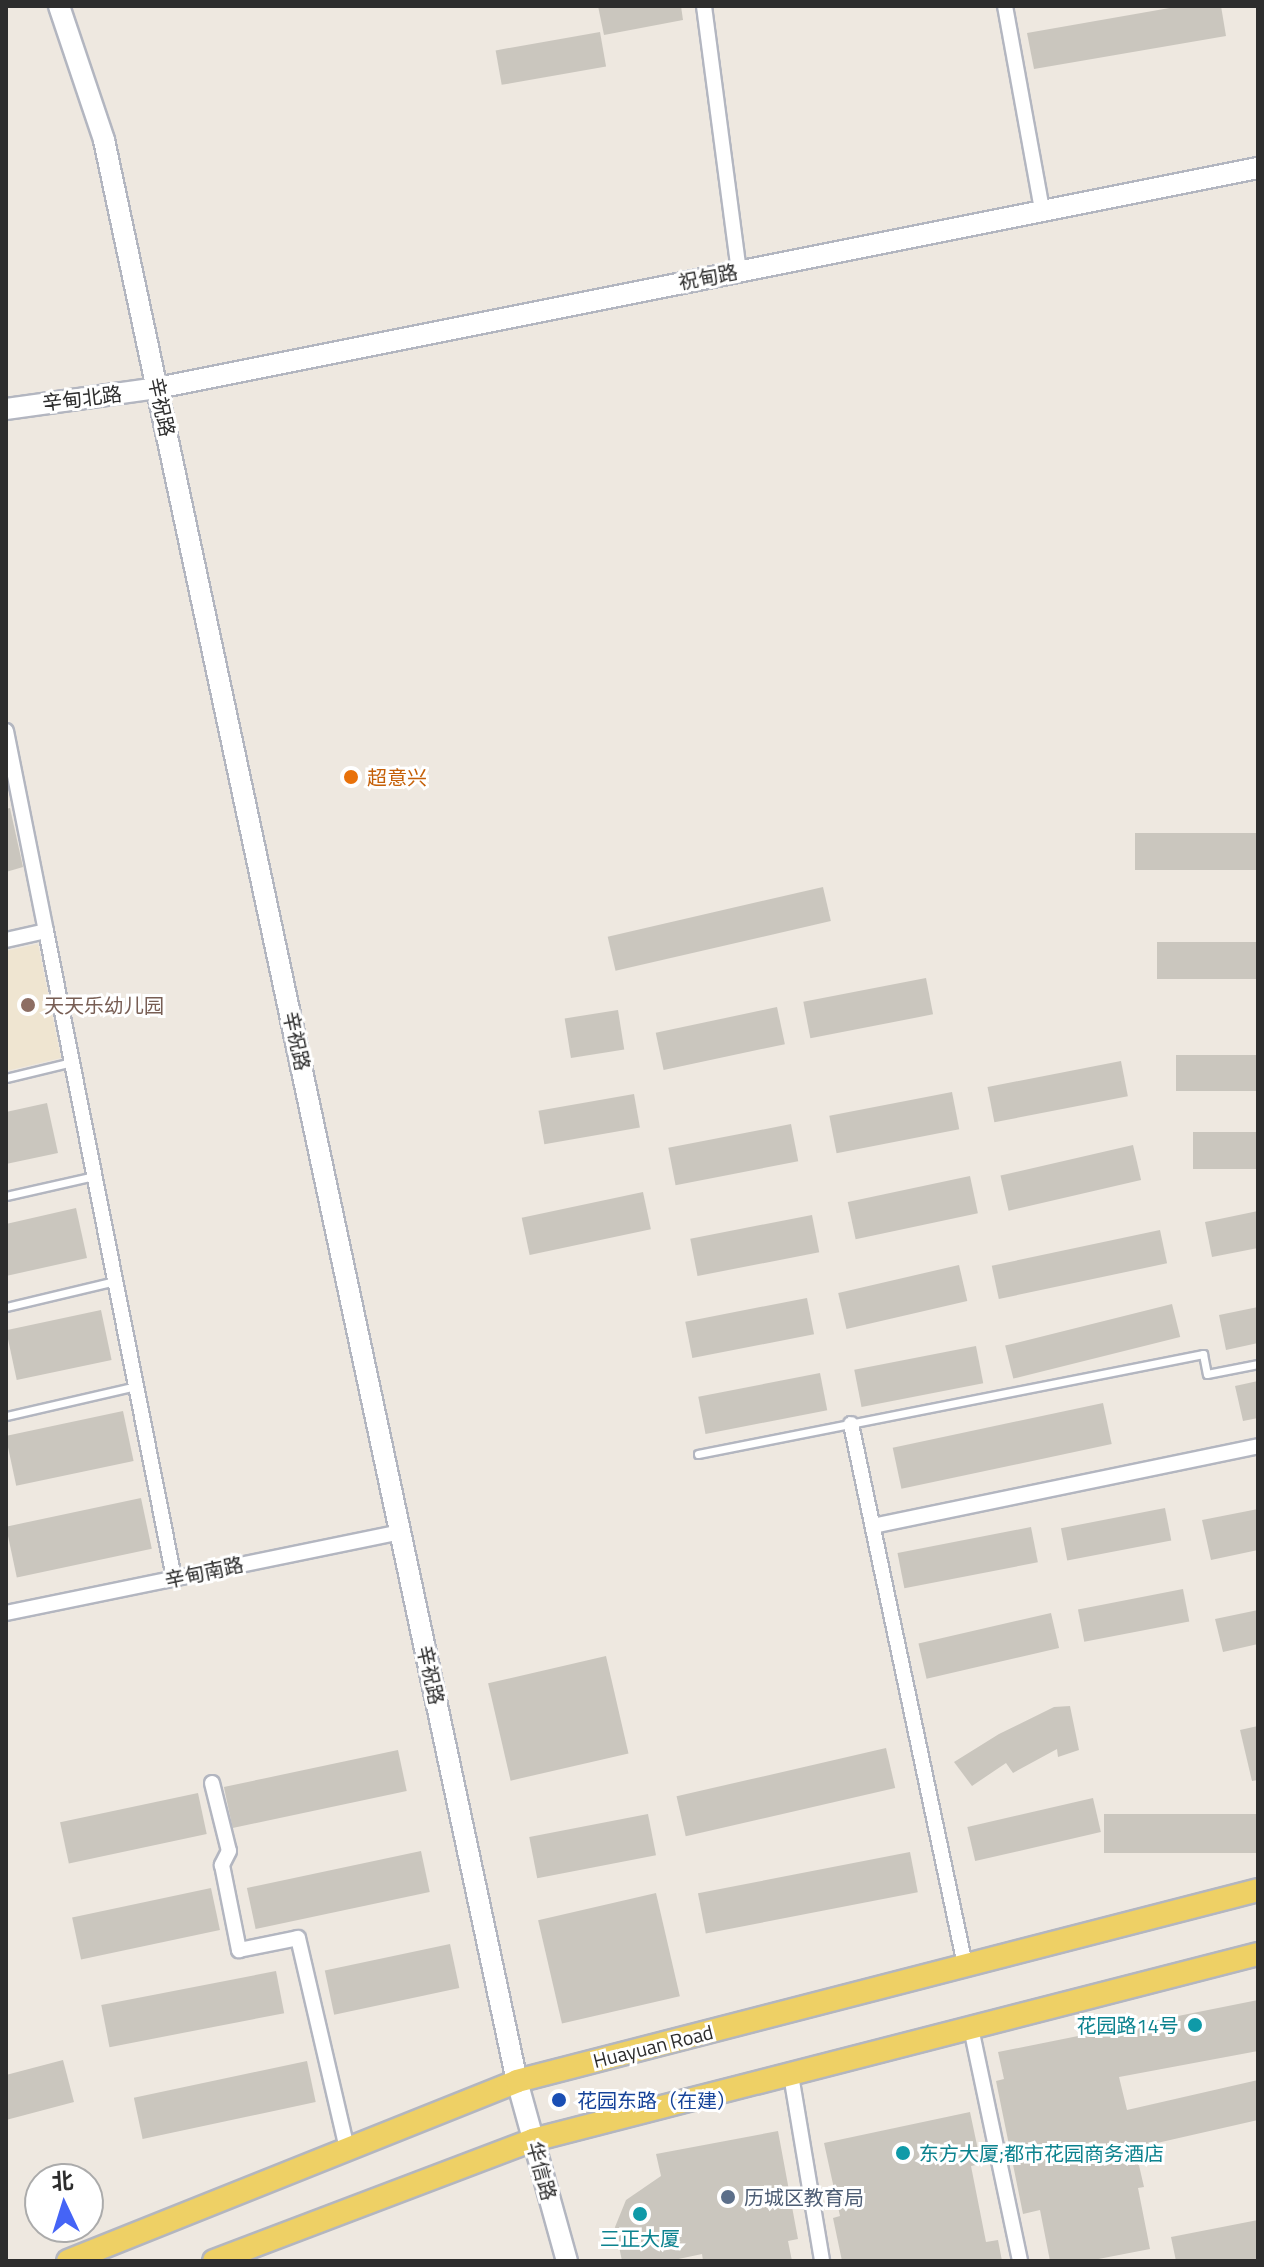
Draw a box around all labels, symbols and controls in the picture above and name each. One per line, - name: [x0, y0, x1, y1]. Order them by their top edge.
- street label: 祝甸路: [676, 259, 740, 295]
- street label: 辛祝路: [144, 375, 180, 439]
- street label: 辛甸北路: [41, 381, 123, 415]
- place label: 超意兴: [367, 765, 427, 789]
- marker: 超意兴: [342, 768, 360, 786]
- place label: 天天乐幼儿园: [44, 993, 164, 1017]
- marker: 天天乐幼儿园: [19, 996, 37, 1014]
- street label: 辛祝路: [279, 1009, 315, 1073]
- street label: 辛甸南路: [162, 1552, 246, 1592]
- street label: 辛祝路: [413, 1643, 449, 1707]
- place label: 花园路14号: [1077, 2013, 1179, 2037]
- marker: 花园路14号: [1186, 2016, 1204, 2034]
- street label: Huayuan Road: [591, 2020, 715, 2072]
- place label: 花园东路（在建）: [577, 2088, 737, 2112]
- marker: 花园东路（在建）: [548, 2089, 570, 2111]
- street label: 华信路: [523, 2139, 561, 2203]
- place label: 东方大厦;都市花园商务酒店: [919, 2141, 1164, 2165]
- marker: 东方大厦;都市花园商务酒店: [894, 2144, 912, 2162]
- north arrow: [24, 2163, 104, 2243]
- text: 北: [50, 2163, 75, 2199]
- place label: 历城区教育局: [744, 2185, 864, 2209]
- marker: 历城区教育局: [719, 2188, 737, 2206]
- marker: 三正大厦: [631, 2205, 649, 2223]
- place label: 三正大厦: [600, 2226, 680, 2250]

